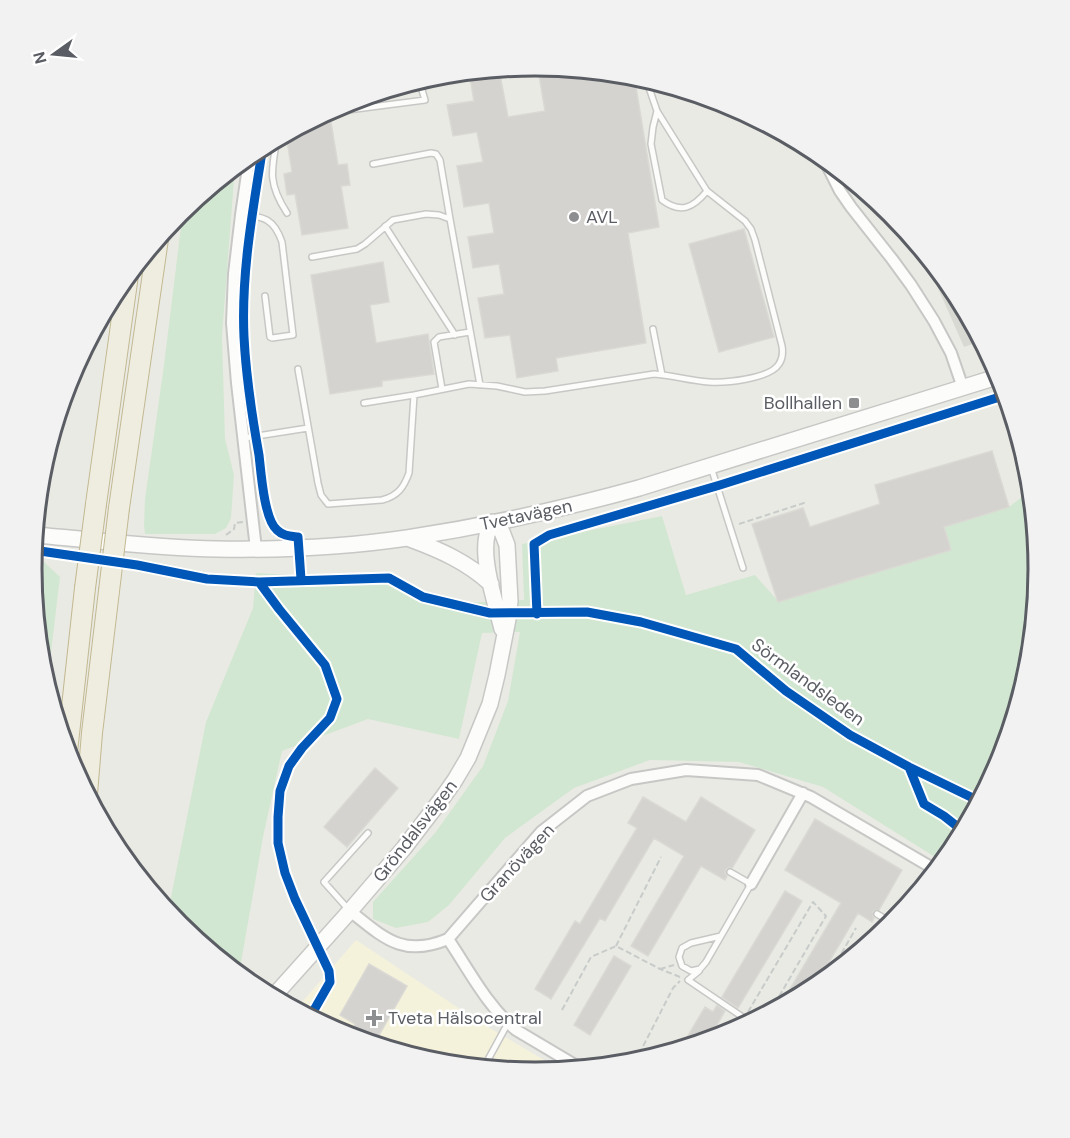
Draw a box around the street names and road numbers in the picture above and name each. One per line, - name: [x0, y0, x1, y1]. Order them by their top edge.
- street label: Tvetavägen: [478, 494, 574, 536]
- street label: Sörmlandsleden: [747, 633, 869, 731]
- street label: Gröndalsvägen: [367, 775, 463, 887]
- street label: Granövägen: [474, 818, 560, 908]

